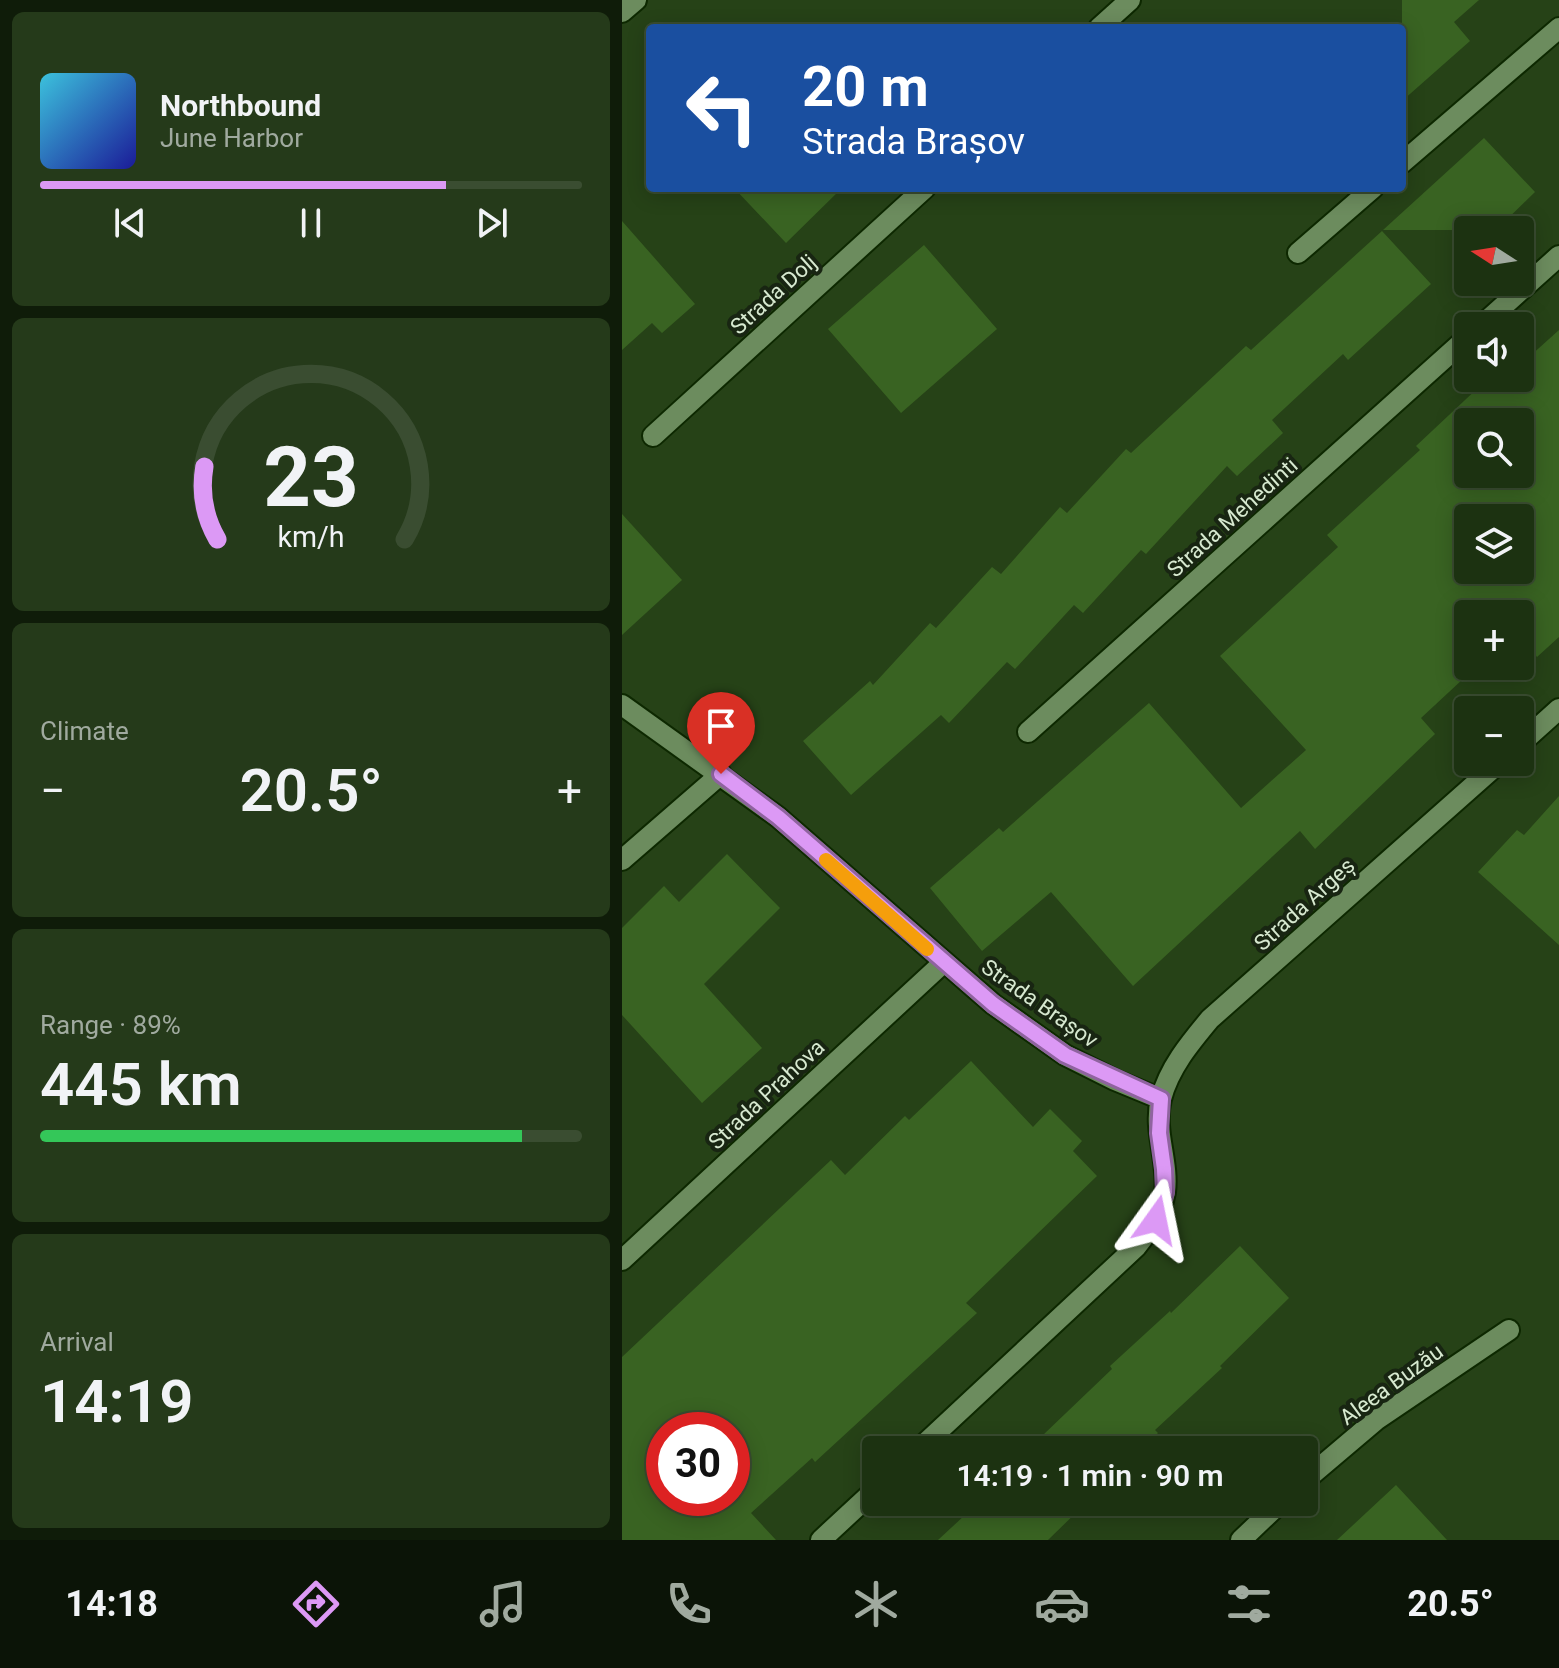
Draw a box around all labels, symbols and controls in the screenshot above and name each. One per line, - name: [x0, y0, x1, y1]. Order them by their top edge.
- text: 20 m: [802, 54, 929, 120]
- icon: left: [670, 56, 774, 160]
- text: Northbound: [160, 88, 321, 123]
- text: Strada Brașov: [802, 121, 1025, 163]
- text: June Harbor: [160, 123, 303, 153]
- icon: previous: [108, 201, 152, 245]
- icon: pause: [289, 201, 333, 245]
- icon: next: [470, 201, 514, 245]
- north arrow: [1454, 216, 1534, 296]
- map controls: [1454, 216, 1534, 776]
- street label: Strada Dolj: [725, 249, 821, 339]
- button: sound: [1454, 312, 1534, 392]
- button: search: [1454, 408, 1534, 488]
- text: 23: [263, 429, 359, 526]
- street label: Strada Mehedinti: [1162, 452, 1302, 582]
- button: layers: [1454, 504, 1534, 584]
- text: km/h: [277, 521, 345, 555]
- button: +: [1454, 600, 1534, 680]
- pin: [687, 692, 755, 774]
- button: −: [1454, 696, 1534, 776]
- icon: arrive: [699, 704, 743, 748]
- text: Climate: [40, 716, 129, 746]
- text: 20.5°: [240, 755, 383, 826]
- text: −: [40, 765, 65, 817]
- text: +: [557, 765, 582, 817]
- street label: Strada Argeș: [1249, 853, 1360, 957]
- street label: Strada Brașov: [976, 954, 1103, 1054]
- text: Range · 89%: [40, 1010, 181, 1040]
- street label: Strada Prahova: [703, 1034, 829, 1154]
- text: 445 km: [40, 1049, 242, 1120]
- position arrow: [1114, 1178, 1198, 1262]
- text: Arrival: [40, 1327, 114, 1357]
- street label: Aleea Buzău: [1335, 1339, 1448, 1430]
- text: 14:19: [40, 1366, 193, 1437]
- speed limit sign: 30: [646, 1412, 750, 1516]
- text: 14:19 · 1 min · 90 m: [956, 1458, 1224, 1493]
- icon: directions: [288, 1576, 344, 1632]
- icon: music: [475, 1576, 531, 1632]
- icon: phone: [661, 1576, 717, 1632]
- icon: climate: [848, 1576, 904, 1632]
- icon: car: [1034, 1576, 1090, 1632]
- icon: filters: [1221, 1576, 1277, 1632]
- text: 14:18: [65, 1583, 158, 1625]
- text: 20.5°: [1407, 1583, 1494, 1625]

